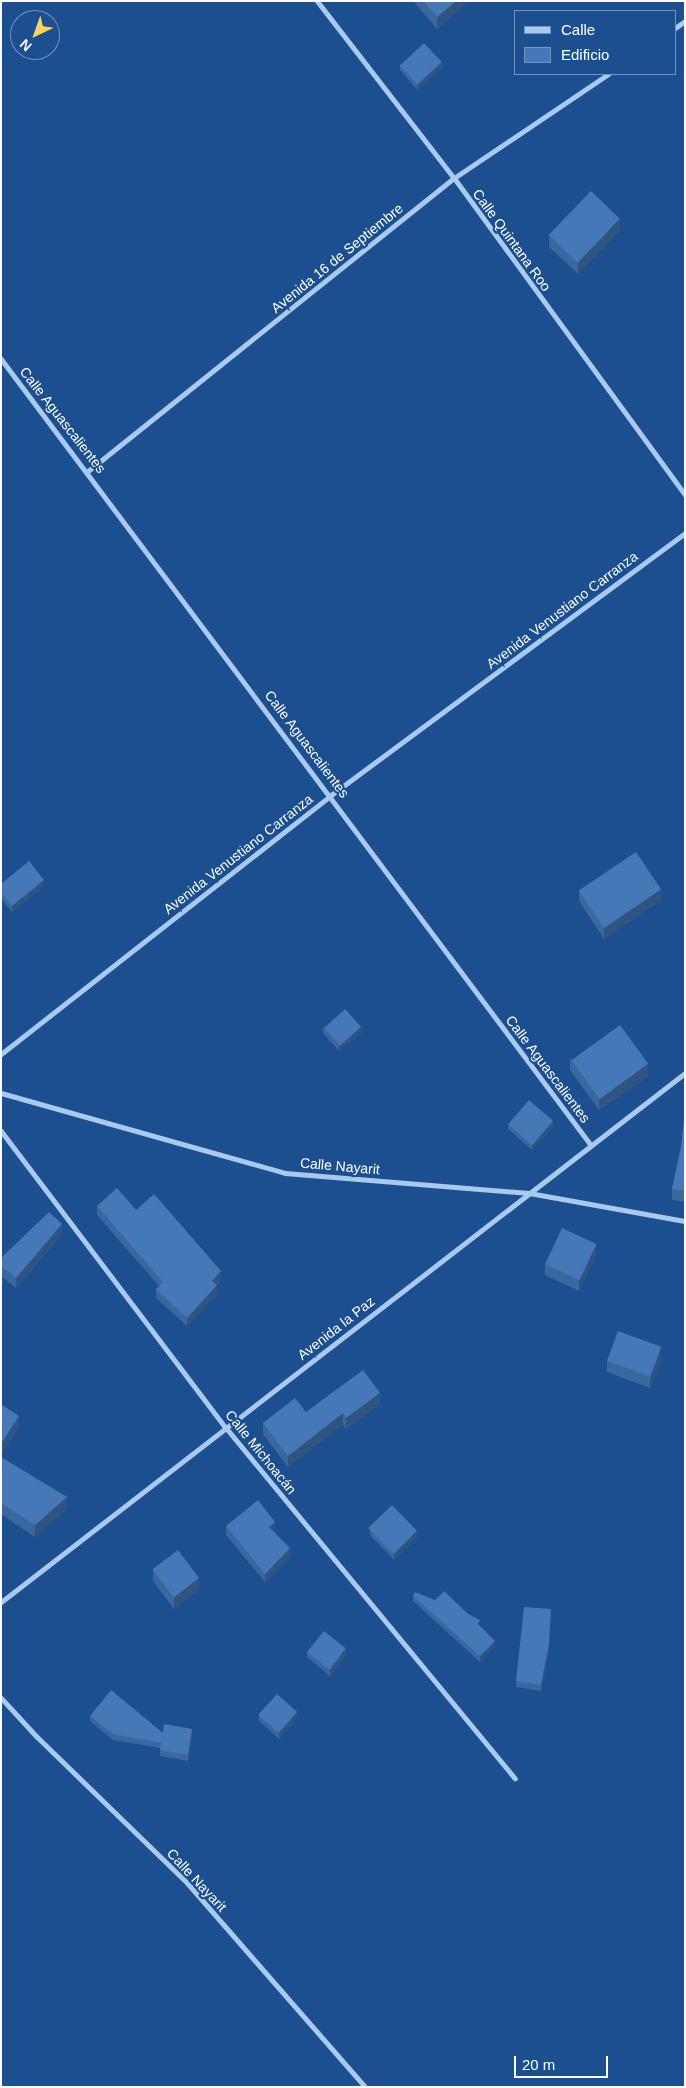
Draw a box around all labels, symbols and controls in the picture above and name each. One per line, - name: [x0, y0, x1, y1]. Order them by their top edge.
- north arrow: [10, 10, 60, 60]
- legend: [514, 10, 676, 75]
- text: Calle: [561, 21, 595, 38]
- text: N: [17, 36, 35, 55]
- text: Edificio: [561, 46, 609, 63]
- street label: Calle Quintana Roo: [469, 186, 555, 294]
- street label: Avenida 16 de Septiembre: [268, 200, 406, 316]
- street label: Calle Aguascalientes: [16, 363, 110, 477]
- street label: Avenida Venustiano Carranza: [483, 548, 641, 672]
- street label: Calle Aguascalientes: [261, 687, 353, 801]
- street label: Avenida Venustiano Carranza: [160, 790, 316, 918]
- street label: Calle Aguascalientes: [502, 1012, 594, 1126]
- street label: Calle Nayarit: [299, 1154, 381, 1178]
- street label: Avenida la Paz: [294, 1293, 378, 1363]
- street label: Calle Michoacán: [222, 1406, 300, 1498]
- street label: Calle Nayarit: [164, 1845, 230, 1915]
- scale bar: [516, 2046, 610, 2078]
- text: 20 m: [522, 2056, 555, 2073]

